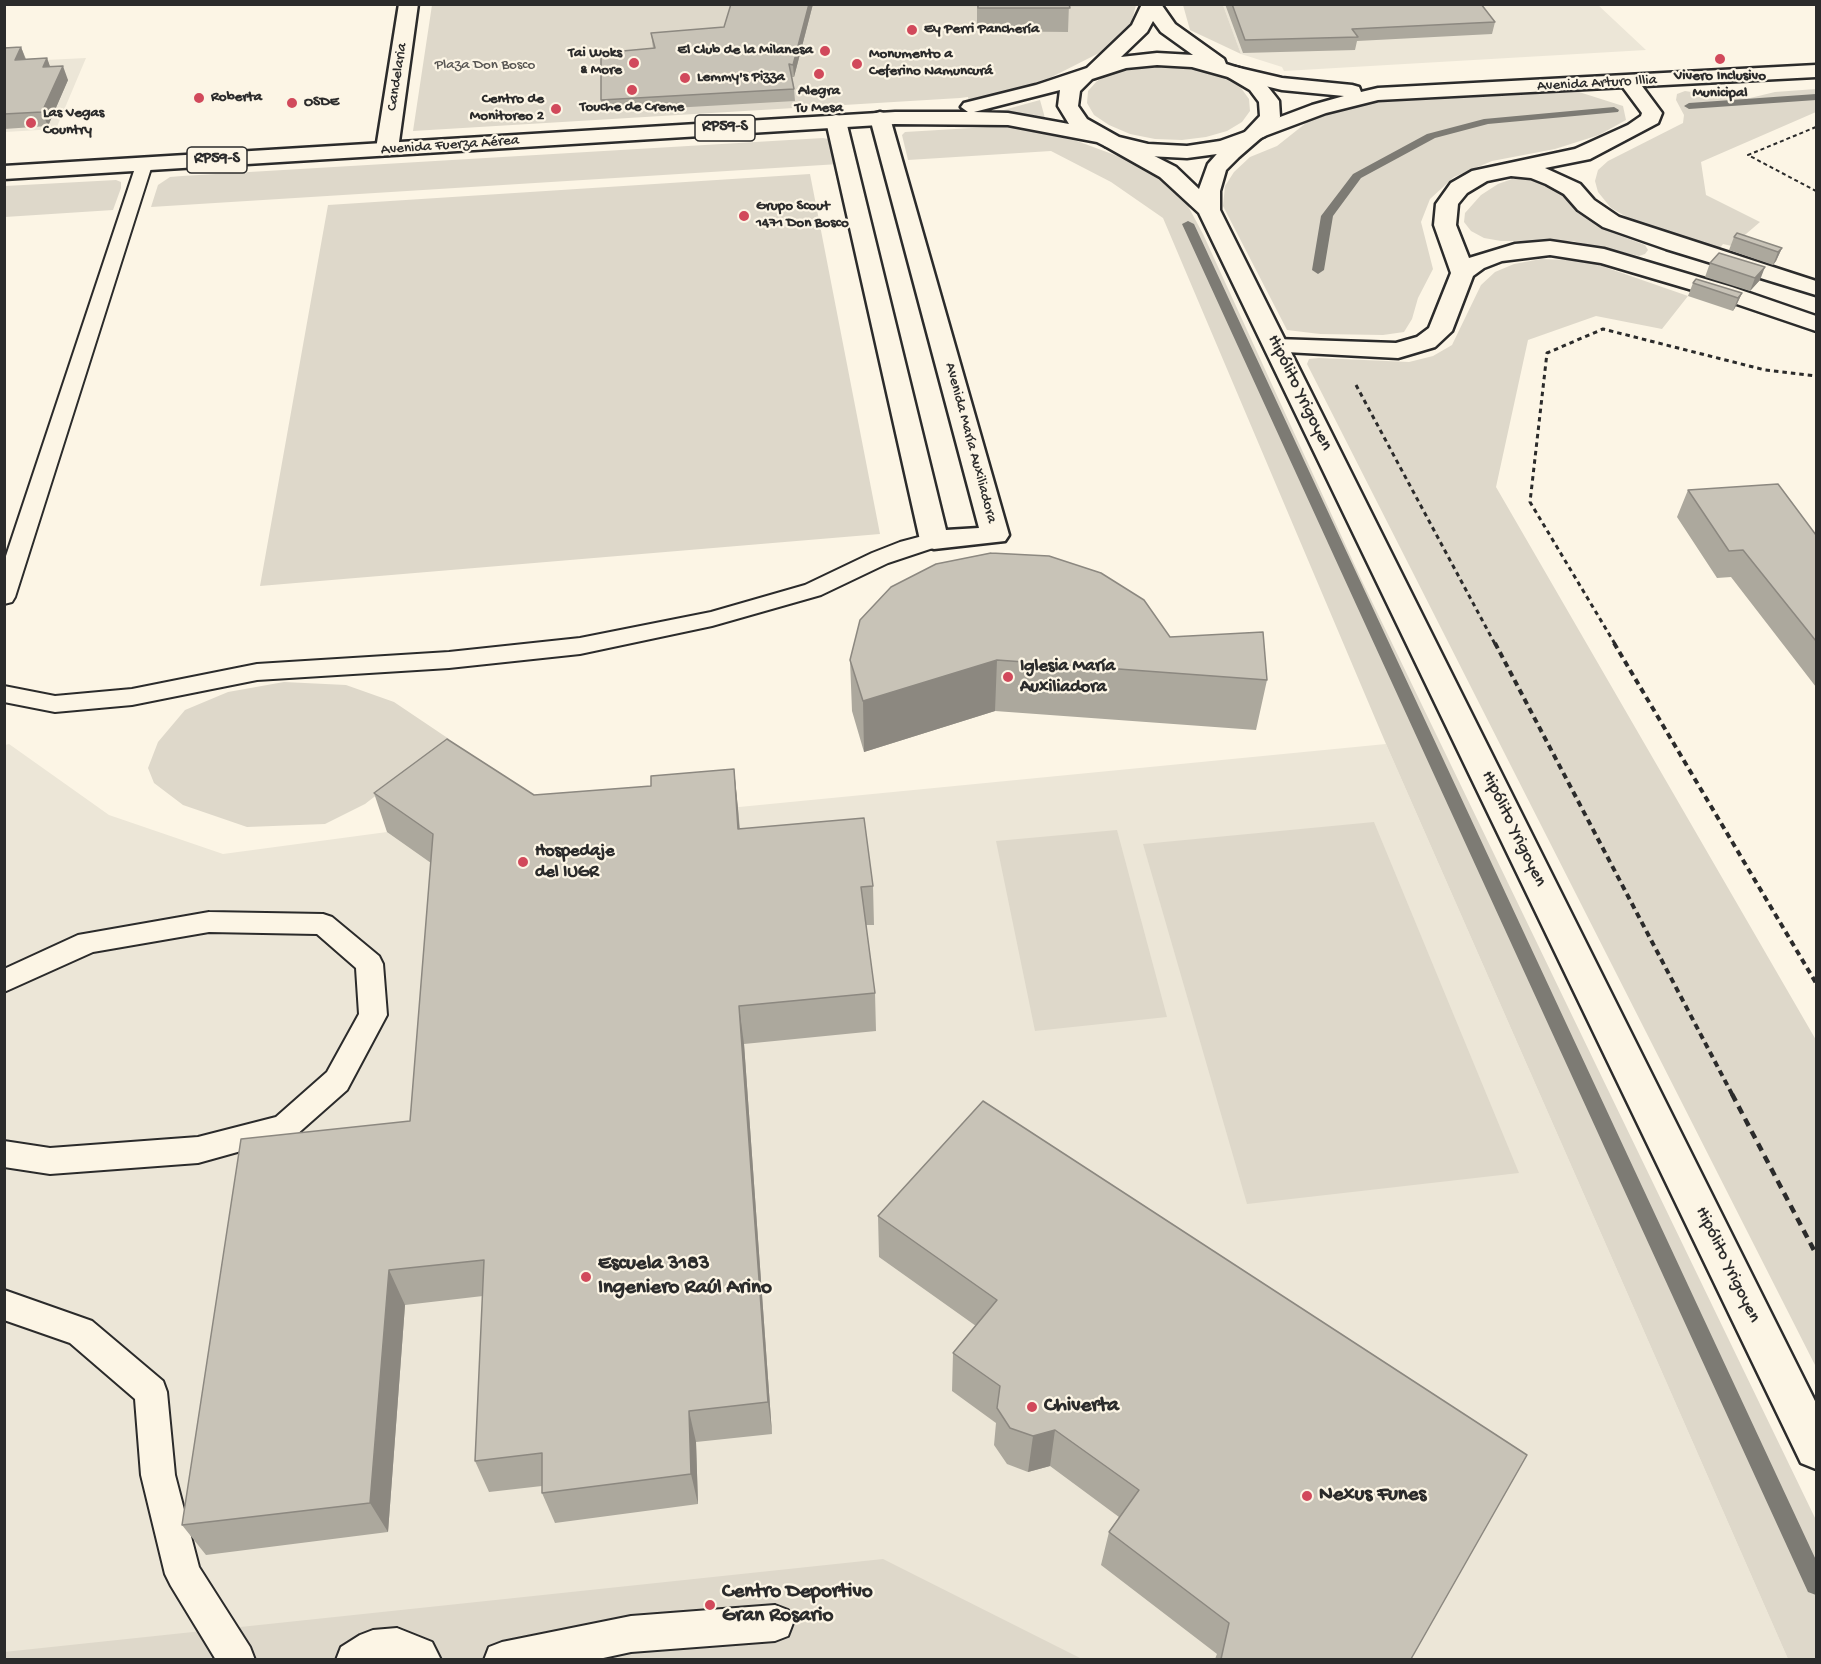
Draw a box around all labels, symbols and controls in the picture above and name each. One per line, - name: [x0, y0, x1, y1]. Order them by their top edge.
- place label: Ey Perri Panchería: [924, 21, 1039, 39]
- marker: Ey Perri Panchería: [905, 23, 919, 37]
- street label: Candelaria: [384, 42, 412, 112]
- place label: El Club de la Milanesa: [678, 42, 813, 60]
- marker: El Club de la Milanesa: [818, 44, 832, 58]
- place label: Tai Woks & More: [568, 45, 622, 80]
- place label: Monumento a Ceferino Namuncurá: [869, 46, 993, 81]
- marker: Vivero Inclusivo Municipal: [1713, 52, 1727, 66]
- marker: Tai Woks & More: [627, 56, 641, 70]
- park label: Plaza Don Bosco: [435, 57, 535, 75]
- marker: Monumento a Ceferino Namuncurá: [850, 57, 864, 71]
- marker: Alegra Tu Mesa: [812, 67, 826, 81]
- place label: Vivero Inclusivo Municipal: [1674, 68, 1766, 103]
- place label: Lemmy's Pizza: [697, 69, 785, 87]
- marker: Lemmy's Pizza: [678, 71, 692, 85]
- street label: Avenida Arturo Illia: [1537, 72, 1657, 96]
- marker: Touche de Creme: [625, 83, 639, 97]
- place label: Alegra Tu Mesa: [795, 83, 843, 118]
- place label: Roberta: [211, 89, 262, 107]
- marker: Roberta: [192, 91, 206, 105]
- place label: Centro de Monitoreo 2: [470, 91, 544, 126]
- place label: OSDE: [304, 94, 339, 112]
- marker: OSDE: [285, 96, 299, 110]
- place label: Touche de Creme: [580, 99, 684, 117]
- marker: Centro de Monitoreo 2: [549, 102, 563, 116]
- place label: Las Vegas Country: [43, 105, 104, 140]
- road number: RP59-S: [695, 115, 755, 141]
- marker: Las Vegas Country: [24, 116, 38, 130]
- street label: Avenida Fuerza Aérea: [380, 132, 520, 160]
- road number: RP59-S: [187, 147, 247, 173]
- place label: Grupo Scout 1471 Don Bosco: [756, 198, 849, 233]
- marker: Grupo Scout 1471 Don Bosco: [737, 209, 751, 223]
- street label: Hipólito Yrigoyen: [1262, 332, 1336, 454]
- street label: Avenida María Auxiliadora: [940, 361, 1000, 525]
- place label: Iglesia María Auxiliadora: [1020, 656, 1115, 698]
- marker: Iglesia María Auxiliadora: [1001, 670, 1015, 684]
- street label: Hipólito Yrigoyen: [1476, 768, 1550, 890]
- place label: Hospedaje del IUGR: [535, 841, 614, 884]
- marker: Hospedaje del IUGR: [516, 855, 530, 869]
- street label: Hipólito Yrigoyen: [1690, 1204, 1764, 1326]
- place label: Escuela 3183 Ingeniero Raúl Arino: [598, 1252, 772, 1302]
- marker: Escuela 3183 Ingeniero Raúl Arino: [579, 1270, 593, 1284]
- place label: Chiverta: [1044, 1394, 1119, 1420]
- marker: Chiverta: [1025, 1400, 1039, 1414]
- place label: Nexus Funes: [1319, 1483, 1426, 1509]
- marker: Nexus Funes: [1300, 1489, 1314, 1503]
- place label: Centro Deportivo Gran Rosario: [722, 1580, 873, 1630]
- marker: Centro Deportivo Gran Rosario: [703, 1598, 717, 1612]

